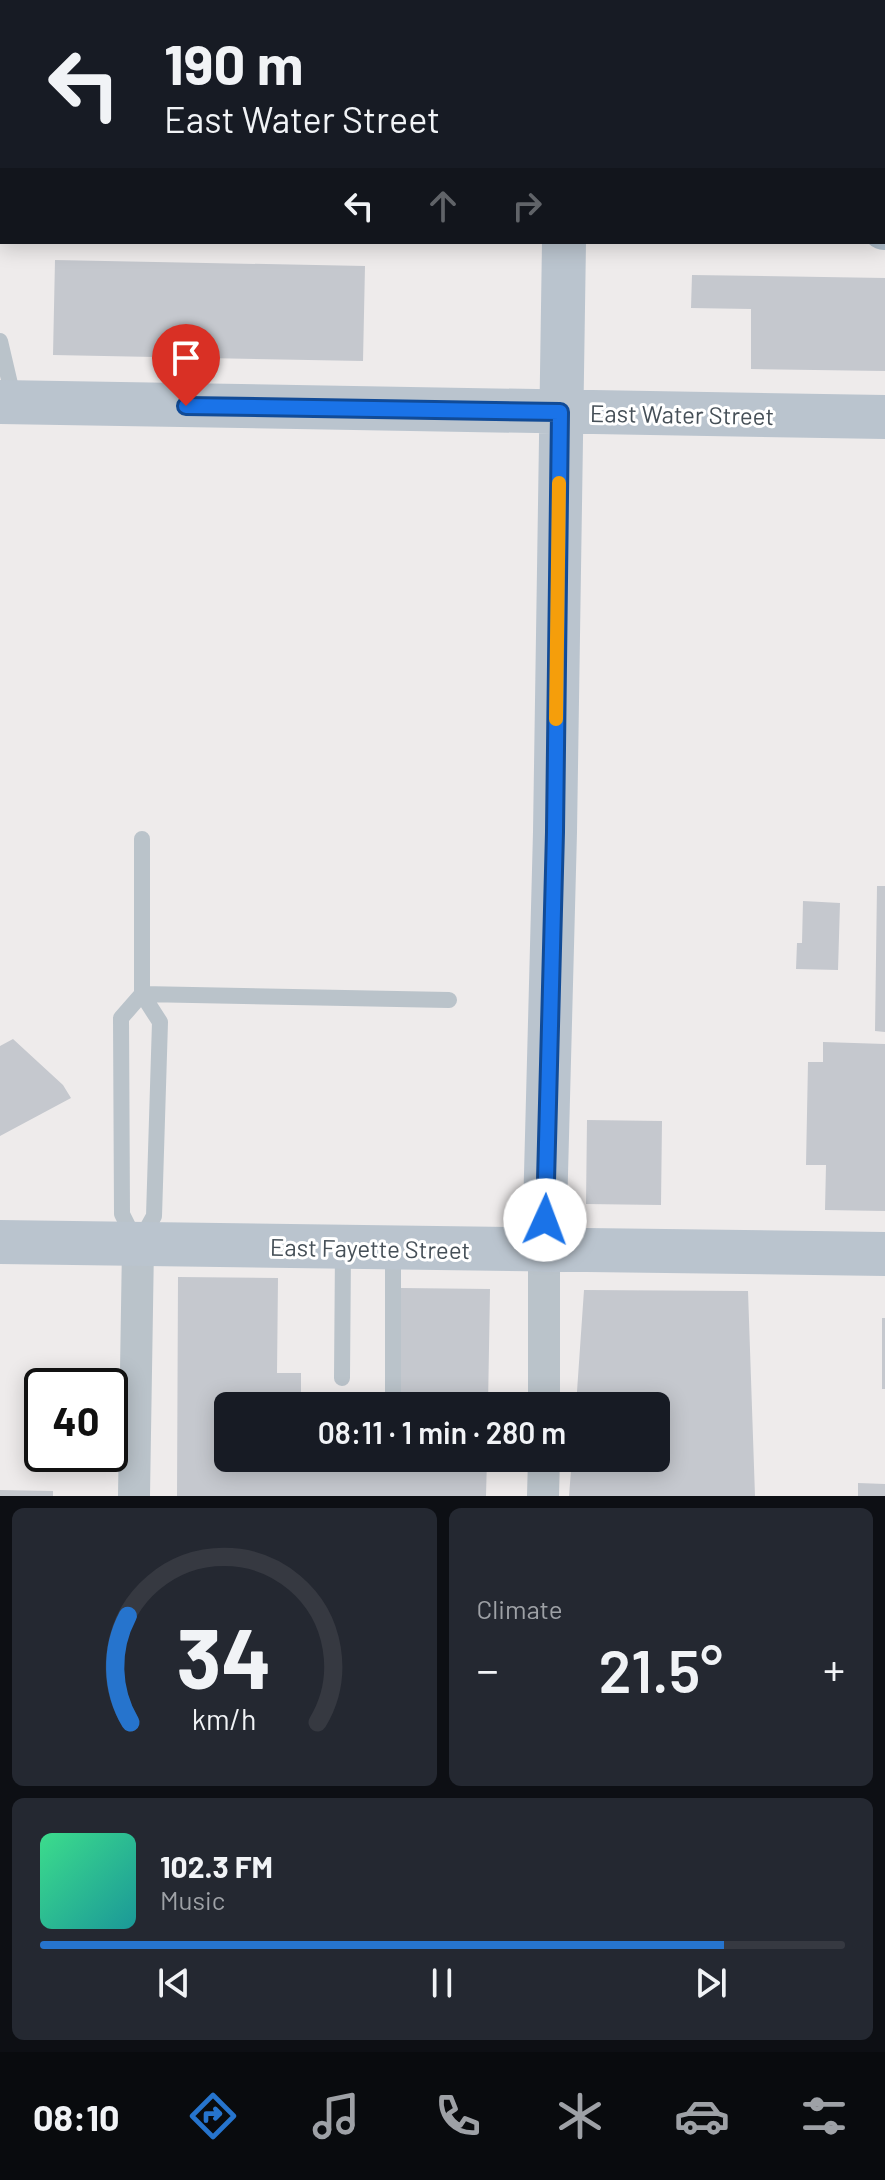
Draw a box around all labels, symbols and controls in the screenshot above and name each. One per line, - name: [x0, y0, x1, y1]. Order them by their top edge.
- text: 190 m: [164, 29, 303, 96]
- icon: left: [32, 32, 136, 136]
- text: East Water Street: [164, 97, 440, 140]
- icon: left: [337, 184, 381, 228]
- icon: ahead: [421, 184, 465, 228]
- icon: right: [505, 184, 549, 228]
- pin: [152, 324, 220, 406]
- icon: arrive: [164, 336, 208, 380]
- street label: East Water Street: [590, 398, 774, 430]
- position arrow: [503, 1178, 587, 1262]
- street label: East Fayette Street: [270, 1232, 470, 1264]
- speed limit sign: 40: [24, 1368, 128, 1472]
- text: 08:11 · 1 min · 280 m: [318, 1414, 566, 1450]
- text: Climate: [477, 1593, 563, 1624]
- text: 34: [177, 1606, 272, 1706]
- text: 21.5°: [598, 1633, 723, 1705]
- text: −: [477, 1642, 499, 1695]
- text: +: [823, 1642, 845, 1695]
- text: km/h: [192, 1701, 257, 1736]
- text: 102.3 FM: [160, 1848, 273, 1884]
- text: Music: [160, 1884, 225, 1915]
- icon: previous: [152, 1961, 196, 2005]
- icon: pause: [420, 1961, 464, 2005]
- icon: next: [689, 1961, 733, 2005]
- icon: directions: [185, 2088, 241, 2144]
- icon: music: [308, 2088, 364, 2144]
- icon: phone: [430, 2088, 486, 2144]
- icon: climate: [552, 2088, 608, 2144]
- icon: car: [674, 2088, 730, 2144]
- icon: filters: [796, 2088, 852, 2144]
- text: 08:10: [33, 2095, 119, 2138]

